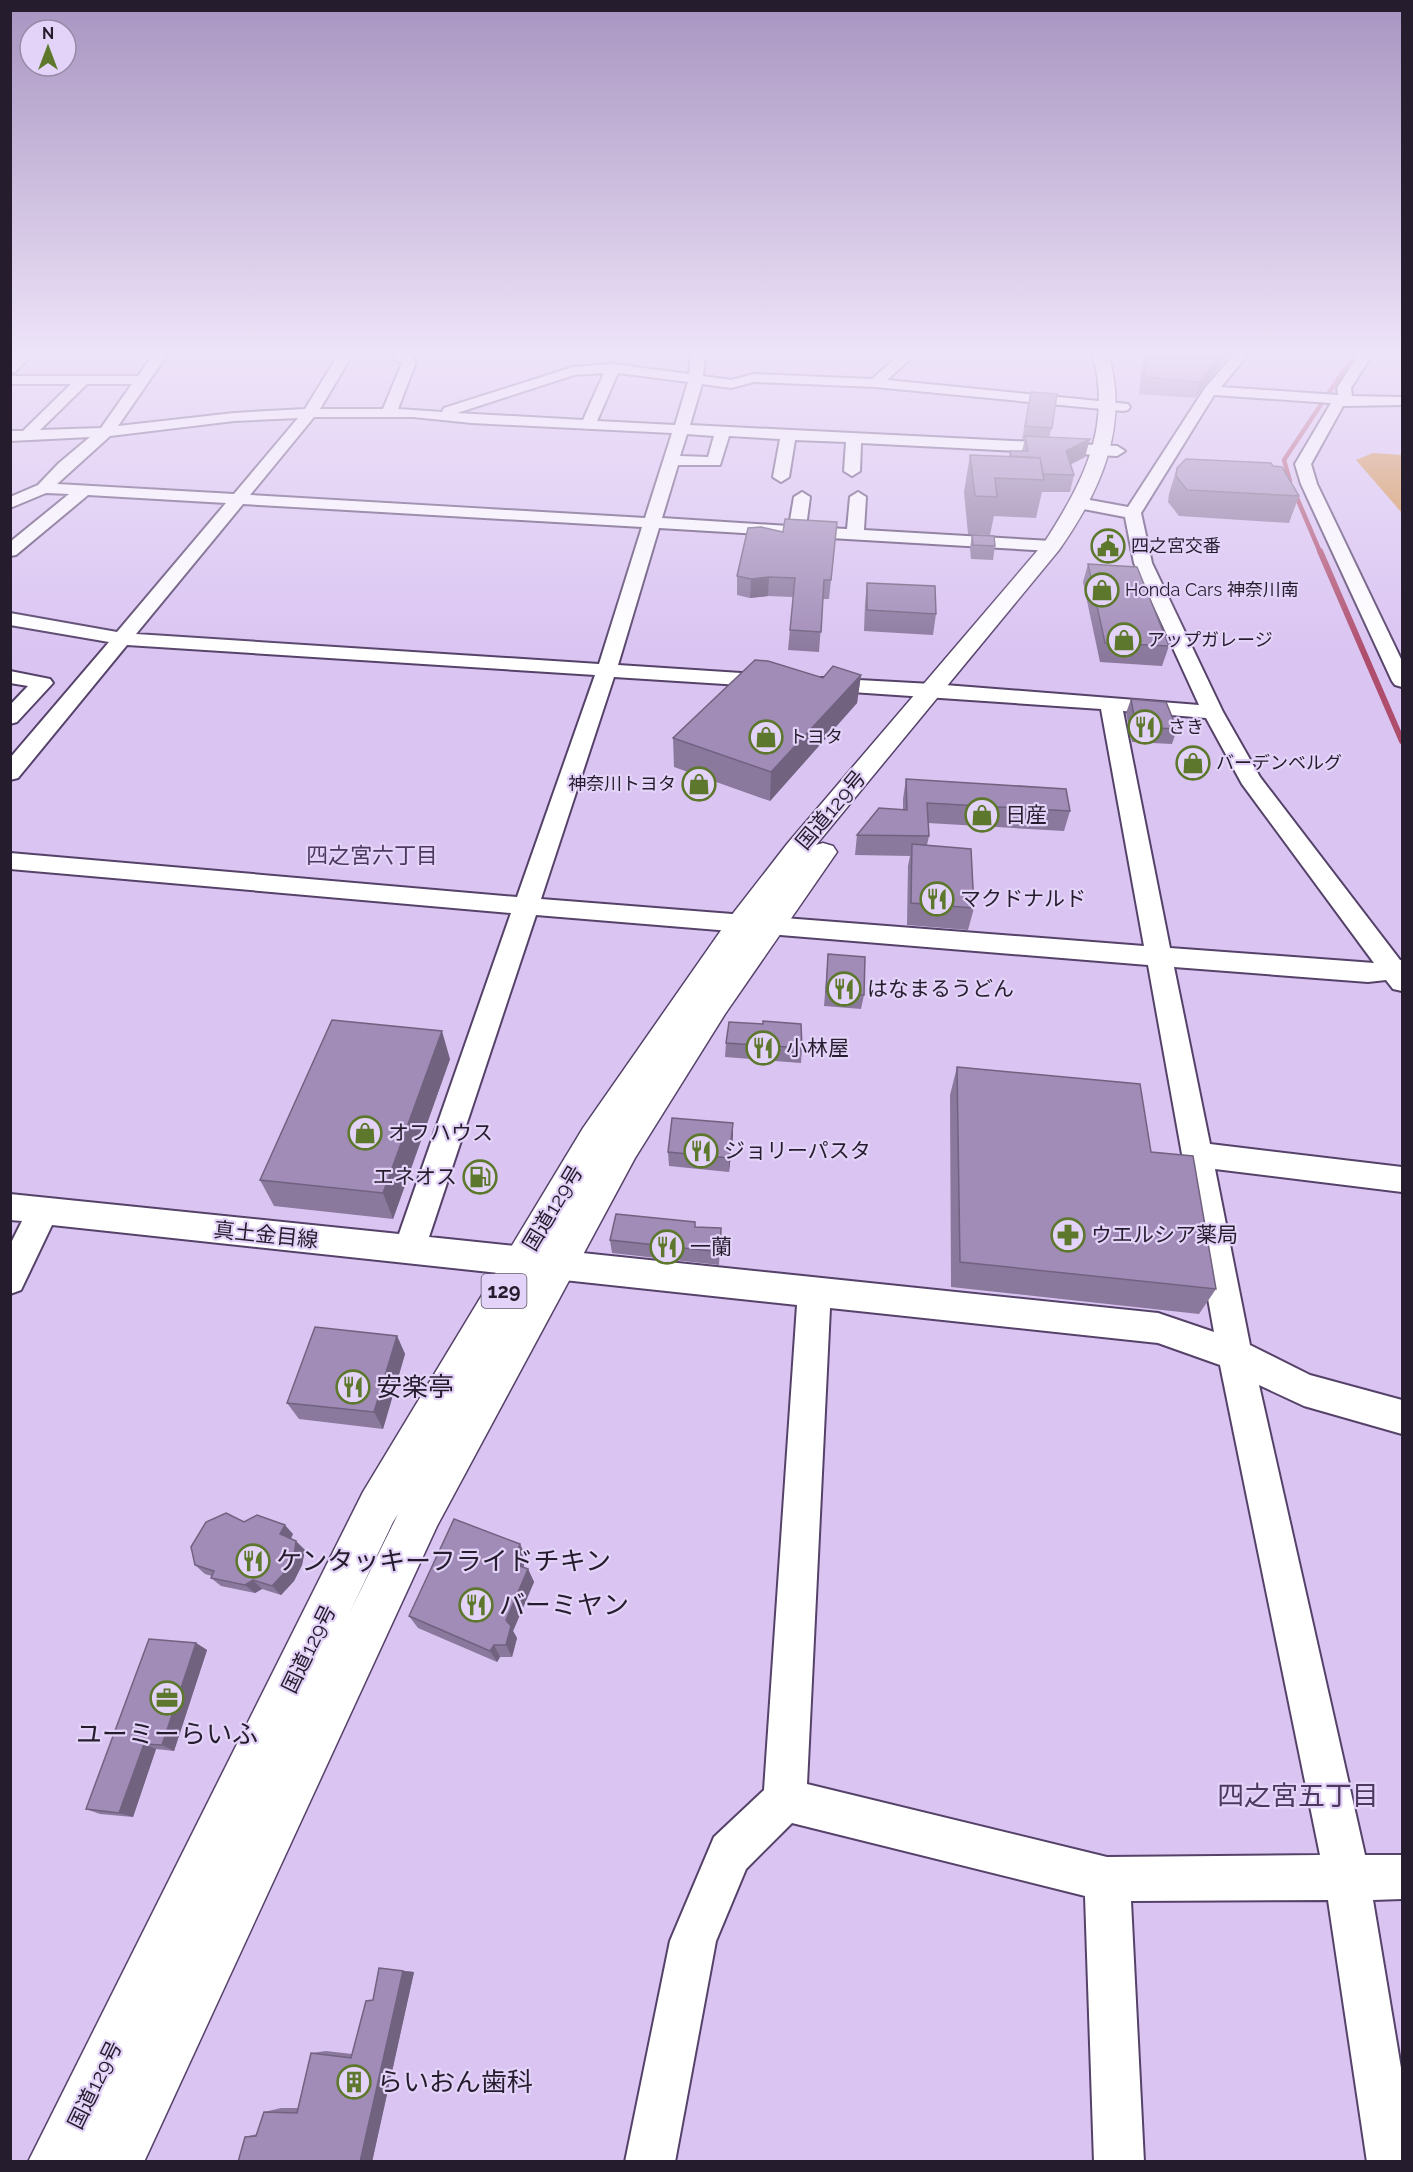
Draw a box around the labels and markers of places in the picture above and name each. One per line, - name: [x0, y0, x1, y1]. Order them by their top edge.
- public building icon: 四之宮交番: [1090, 528, 1126, 564]
- place label: 四之宮交番: [1131, 535, 1221, 556]
- shop icon: Honda Cars 神奈川南: [1084, 572, 1120, 608]
- place label: Honda Cars 神奈川南: [1125, 579, 1299, 600]
- shop icon: アップガレージ: [1106, 622, 1142, 658]
- place label: アップガレージ: [1147, 629, 1273, 650]
- restaurant icon: さき: [1127, 709, 1163, 745]
- place label: さき: [1168, 716, 1204, 737]
- shop icon: トヨタ: [748, 719, 784, 755]
- place label: トヨタ: [789, 726, 843, 747]
- shop icon: バーデンベルグ: [1175, 745, 1211, 781]
- place label: バーデンベルグ: [1216, 752, 1342, 773]
- shop icon: 神奈川トヨタ: [681, 766, 717, 802]
- place label: 神奈川トヨタ: [568, 773, 676, 794]
- shop icon: 日産: [964, 797, 1000, 833]
- place label: 日産: [1005, 802, 1047, 827]
- restaurant icon: マクドナルド: [919, 881, 955, 917]
- place label: マクドナルド: [960, 886, 1086, 911]
- restaurant icon: はなまるうどん: [826, 971, 862, 1007]
- place label: はなまるうどん: [867, 976, 1014, 1001]
- restaurant icon: 小林屋: [745, 1030, 781, 1066]
- place label: 小林屋: [786, 1035, 849, 1060]
- shop icon: オフハウス: [347, 1115, 383, 1151]
- place label: オフハウス: [388, 1120, 493, 1145]
- restaurant icon: ジョリーパスタ: [683, 1133, 719, 1169]
- place label: ジョリーパスタ: [724, 1138, 871, 1163]
- fuel station icon: エネオス: [462, 1159, 498, 1195]
- place label: エネオス: [373, 1164, 457, 1189]
- pharmacy icon: ウエルシア薬局: [1050, 1217, 1086, 1253]
- place label: ウエルシア薬局: [1091, 1222, 1238, 1247]
- restaurant icon: 一蘭: [649, 1229, 685, 1265]
- place label: 一蘭: [690, 1234, 732, 1259]
- restaurant icon: 安楽亭: [335, 1369, 371, 1405]
- place label: 安楽亭: [376, 1372, 454, 1402]
- restaurant icon: ケンタッキーフライドチキン: [235, 1543, 271, 1579]
- place label: ケンタッキーフライドチキン: [276, 1546, 611, 1576]
- restaurant icon: バーミヤン: [458, 1587, 494, 1623]
- place label: バーミヤン: [499, 1590, 629, 1620]
- office icon: ユーミーらいふ: [149, 1680, 185, 1716]
- place label: ユーミーらいふ: [76, 1719, 258, 1749]
- building icon: らいおん歯科: [336, 2064, 372, 2100]
- place label: らいおん歯科: [377, 2067, 533, 2097]

